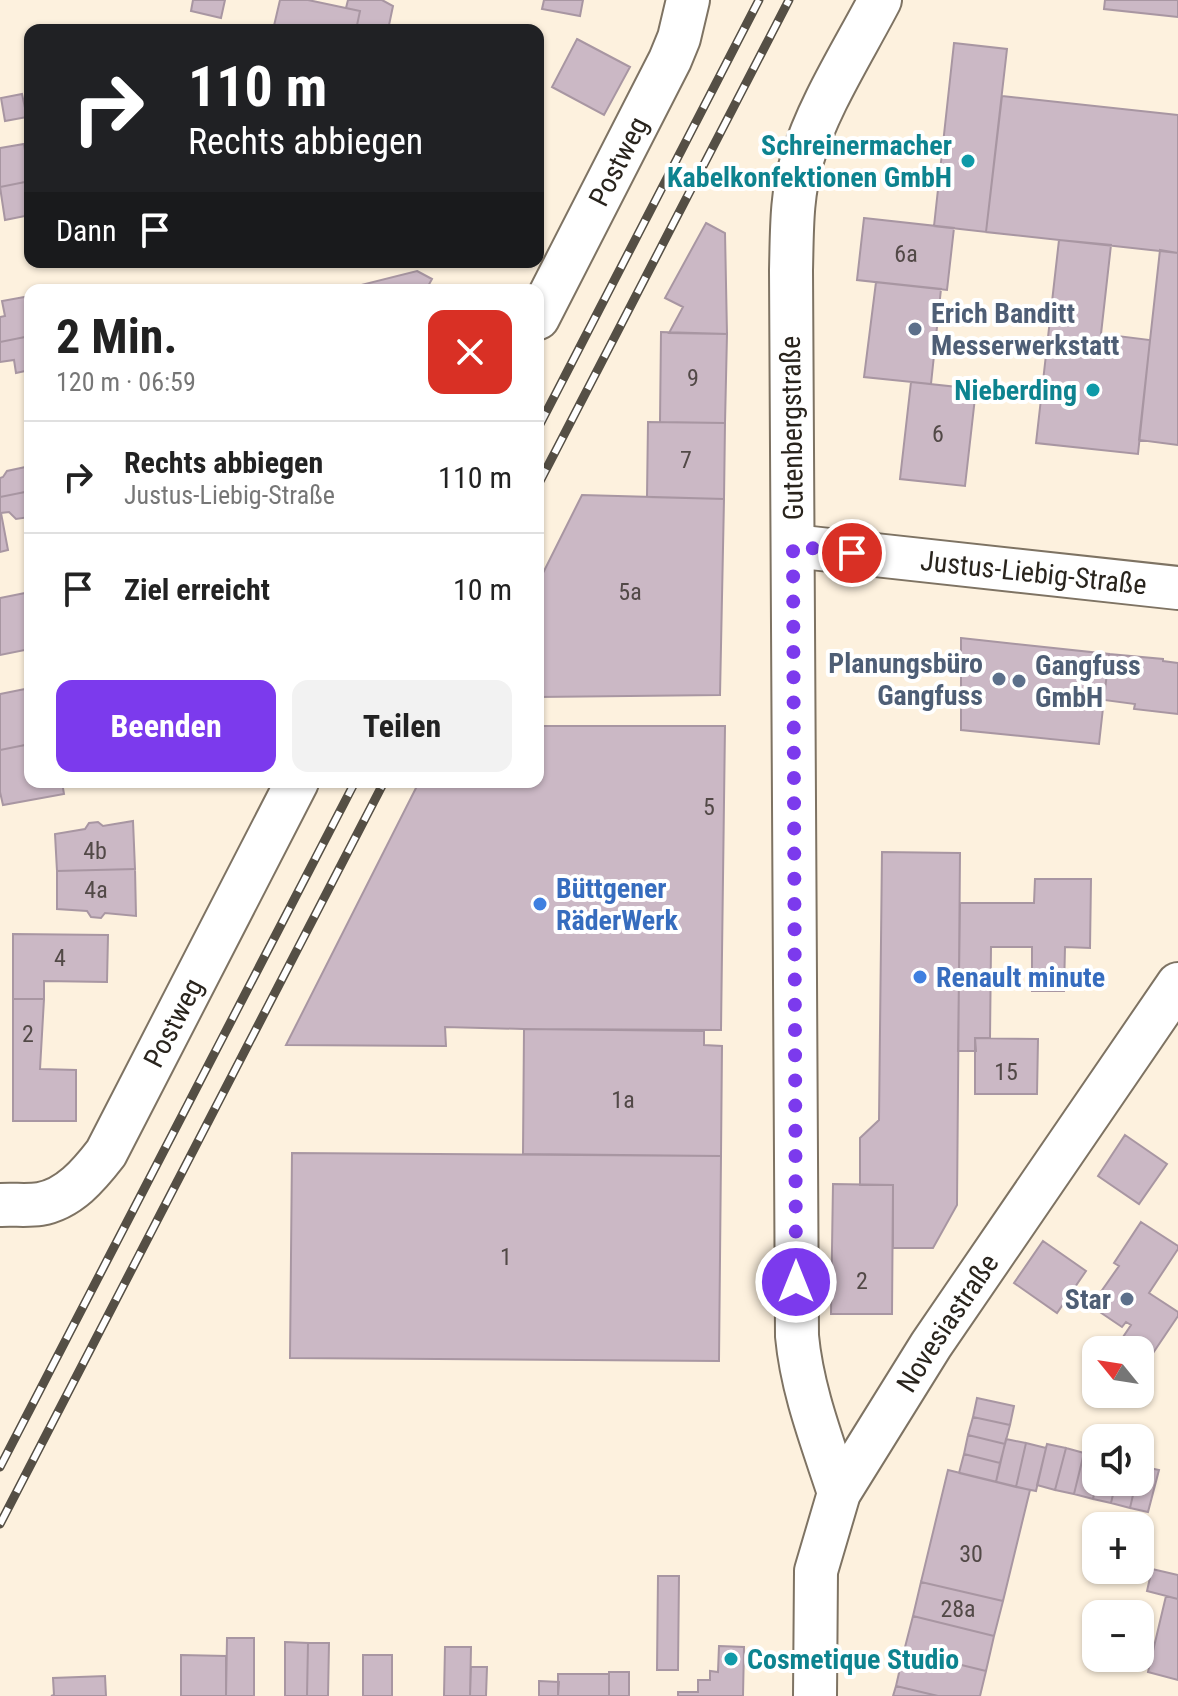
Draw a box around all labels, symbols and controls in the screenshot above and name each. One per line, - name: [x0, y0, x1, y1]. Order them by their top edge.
- text: 110 m: [188, 54, 327, 120]
- icon: right: [56, 56, 160, 160]
- street label: Postweg: [582, 111, 655, 211]
- text: Rechts abbiegen: [188, 121, 423, 163]
- place label: Schreinermacher Kabelkonfektionen GmbH: [667, 129, 952, 194]
- marker: Schreinermacher Kabelkonfektionen GmbH: [959, 152, 977, 170]
- icon: arrive: [133, 208, 177, 252]
- text: Dann: [56, 213, 117, 248]
- house number: 6a: [894, 240, 918, 268]
- place label: Erich Banditt Messerwerkstatt: [931, 297, 1119, 362]
- text: 2 Min.: [56, 308, 177, 365]
- button: close: [428, 310, 512, 394]
- marker: Erich Banditt Messerwerkstatt: [906, 320, 924, 338]
- street label: Gutenbergstraße: [774, 336, 810, 520]
- house number: 9: [687, 364, 699, 392]
- text: 120 m · 06:59: [56, 367, 196, 397]
- place label: Nieberding: [954, 374, 1077, 407]
- marker: Nieberding: [1084, 381, 1102, 399]
- house number: 6: [932, 420, 944, 448]
- text: Rechts abbiegen: [124, 445, 323, 480]
- house number: 7: [680, 446, 692, 474]
- icon: right: [56, 455, 100, 499]
- text: 110 m: [438, 460, 512, 495]
- text: Justus-Liebig-Straße: [124, 480, 335, 510]
- pin: [818, 519, 886, 587]
- icon: arrive: [830, 531, 874, 575]
- street label: Justus-Liebig-Straße: [919, 544, 1148, 601]
- icon: arrive: [56, 567, 100, 611]
- text: Ziel erreicht: [124, 572, 270, 607]
- text: 10 m: [453, 572, 512, 607]
- house number: 5a: [618, 578, 642, 606]
- place label: Planungsbüro Gangfuss: [828, 647, 983, 712]
- place label: Gangfuss GmbH: [1035, 649, 1141, 714]
- marker: Planungsbüro Gangfuss: [990, 670, 1008, 688]
- marker: Gangfuss GmbH: [1010, 672, 1028, 690]
- button: Beenden: [56, 680, 276, 772]
- button: Teilen: [292, 680, 512, 772]
- house number: 5: [703, 793, 715, 821]
- house number: 4b: [83, 837, 107, 865]
- place label: Büttgener RäderWerk: [556, 872, 678, 937]
- house number: 4a: [84, 876, 108, 904]
- marker: Büttgener RäderWerk: [531, 895, 549, 913]
- house number: 4: [54, 944, 66, 972]
- place label: Renault minute: [936, 961, 1105, 994]
- marker: Renault minute: [911, 968, 929, 986]
- street label: Postweg: [137, 973, 210, 1073]
- house number: 2: [22, 1020, 34, 1048]
- house number: 15: [994, 1058, 1018, 1086]
- house number: 1a: [611, 1086, 635, 1114]
- position arrow: [754, 1240, 838, 1324]
- house number: 1: [500, 1243, 512, 1271]
- street label: Novesiastraße: [889, 1247, 1005, 1398]
- house number: 2: [856, 1267, 868, 1295]
- place label: Star: [1065, 1283, 1111, 1316]
- marker: Star: [1118, 1290, 1136, 1308]
- north arrow: [1082, 1336, 1154, 1408]
- map controls: [1082, 1336, 1154, 1672]
- button: sound: [1082, 1424, 1154, 1496]
- button: +: [1082, 1512, 1154, 1584]
- house number: 30: [959, 1540, 983, 1568]
- house number: 28a: [940, 1595, 976, 1623]
- button: −: [1082, 1600, 1154, 1672]
- place label: Cosmetique Studio: [747, 1643, 959, 1676]
- marker: Cosmetique Studio: [722, 1650, 740, 1668]

